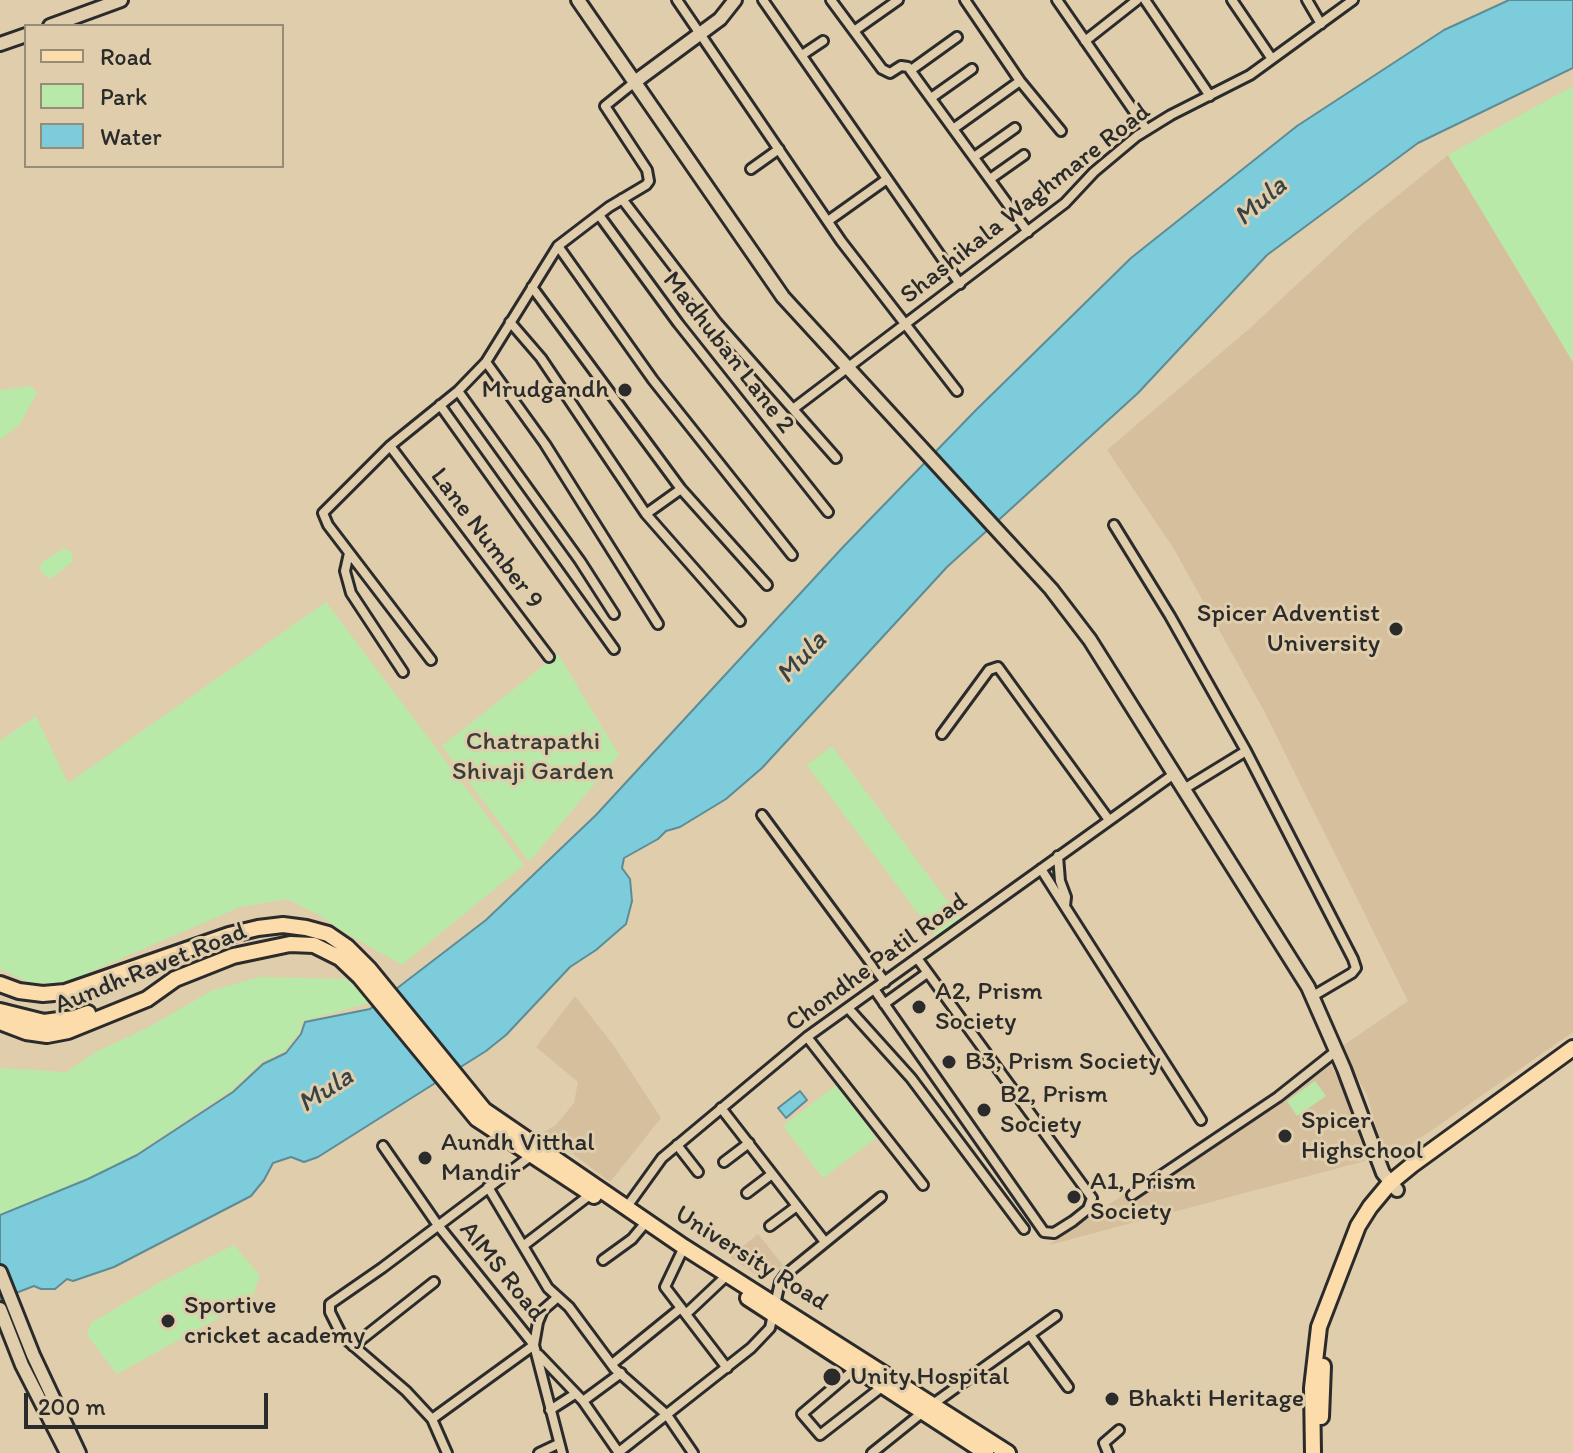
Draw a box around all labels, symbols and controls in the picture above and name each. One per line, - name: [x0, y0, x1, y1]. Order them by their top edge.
- legend: [24, 24, 284, 168]
- text: Road: [100, 42, 152, 71]
- text: Park: [100, 82, 147, 111]
- street label: Shashikala Waghmare Road: [895, 97, 1157, 311]
- text: Water: [100, 122, 162, 151]
- water label: Mula: [1228, 170, 1294, 234]
- street label: Madhuban Lane 2: [655, 266, 801, 440]
- place label: Mrudgandh: [481, 374, 609, 406]
- marker: Mrudgandh: [616, 381, 634, 399]
- street label: Lane Number 9: [423, 462, 549, 616]
- place label: Spicer Adventist University: [1197, 598, 1380, 660]
- marker: Spicer Adventist University: [1387, 620, 1405, 638]
- water label: Mula: [770, 625, 834, 691]
- park label: Chatrapathi Shivaji Garden: [452, 726, 614, 788]
- street label: Chondhe Patil Road: [780, 887, 974, 1039]
- street label: Aundh Ravet Road: [51, 916, 251, 1022]
- place label: A2, Prism Society: [935, 976, 1043, 1038]
- marker: A2, Prism Society: [910, 998, 928, 1016]
- place label: B3, Prism Society: [965, 1046, 1160, 1078]
- marker: B3, Prism Society: [940, 1053, 958, 1071]
- water label: Mula: [292, 1061, 360, 1121]
- place label: B2, Prism Society: [1000, 1079, 1108, 1140]
- marker: B2, Prism Society: [975, 1101, 993, 1119]
- place label: Spicer Highschool: [1301, 1105, 1423, 1166]
- place label: Aundh Vitthal Mandir: [441, 1127, 595, 1188]
- marker: Spicer Highschool: [1276, 1127, 1294, 1145]
- marker: Aundh Vitthal Mandir: [416, 1149, 434, 1167]
- place label: A1, Prism Society: [1090, 1166, 1196, 1228]
- marker: A1, Prism Society: [1065, 1188, 1083, 1206]
- street label: University Road: [668, 1199, 834, 1319]
- street label: AIMS Road: [452, 1215, 552, 1329]
- place label: Sportive cricket academy: [184, 1290, 365, 1352]
- marker: Sportive cricket academy: [159, 1312, 177, 1330]
- place label: Unity Hospital: [850, 1361, 1009, 1393]
- marker: Unity Hospital: [821, 1366, 843, 1388]
- scale bar: [28, 1377, 272, 1427]
- place label: Bhakti Heritage: [1128, 1383, 1304, 1415]
- marker: Bhakti Heritage: [1103, 1390, 1121, 1408]
- text: 200 m: [38, 1392, 106, 1421]

